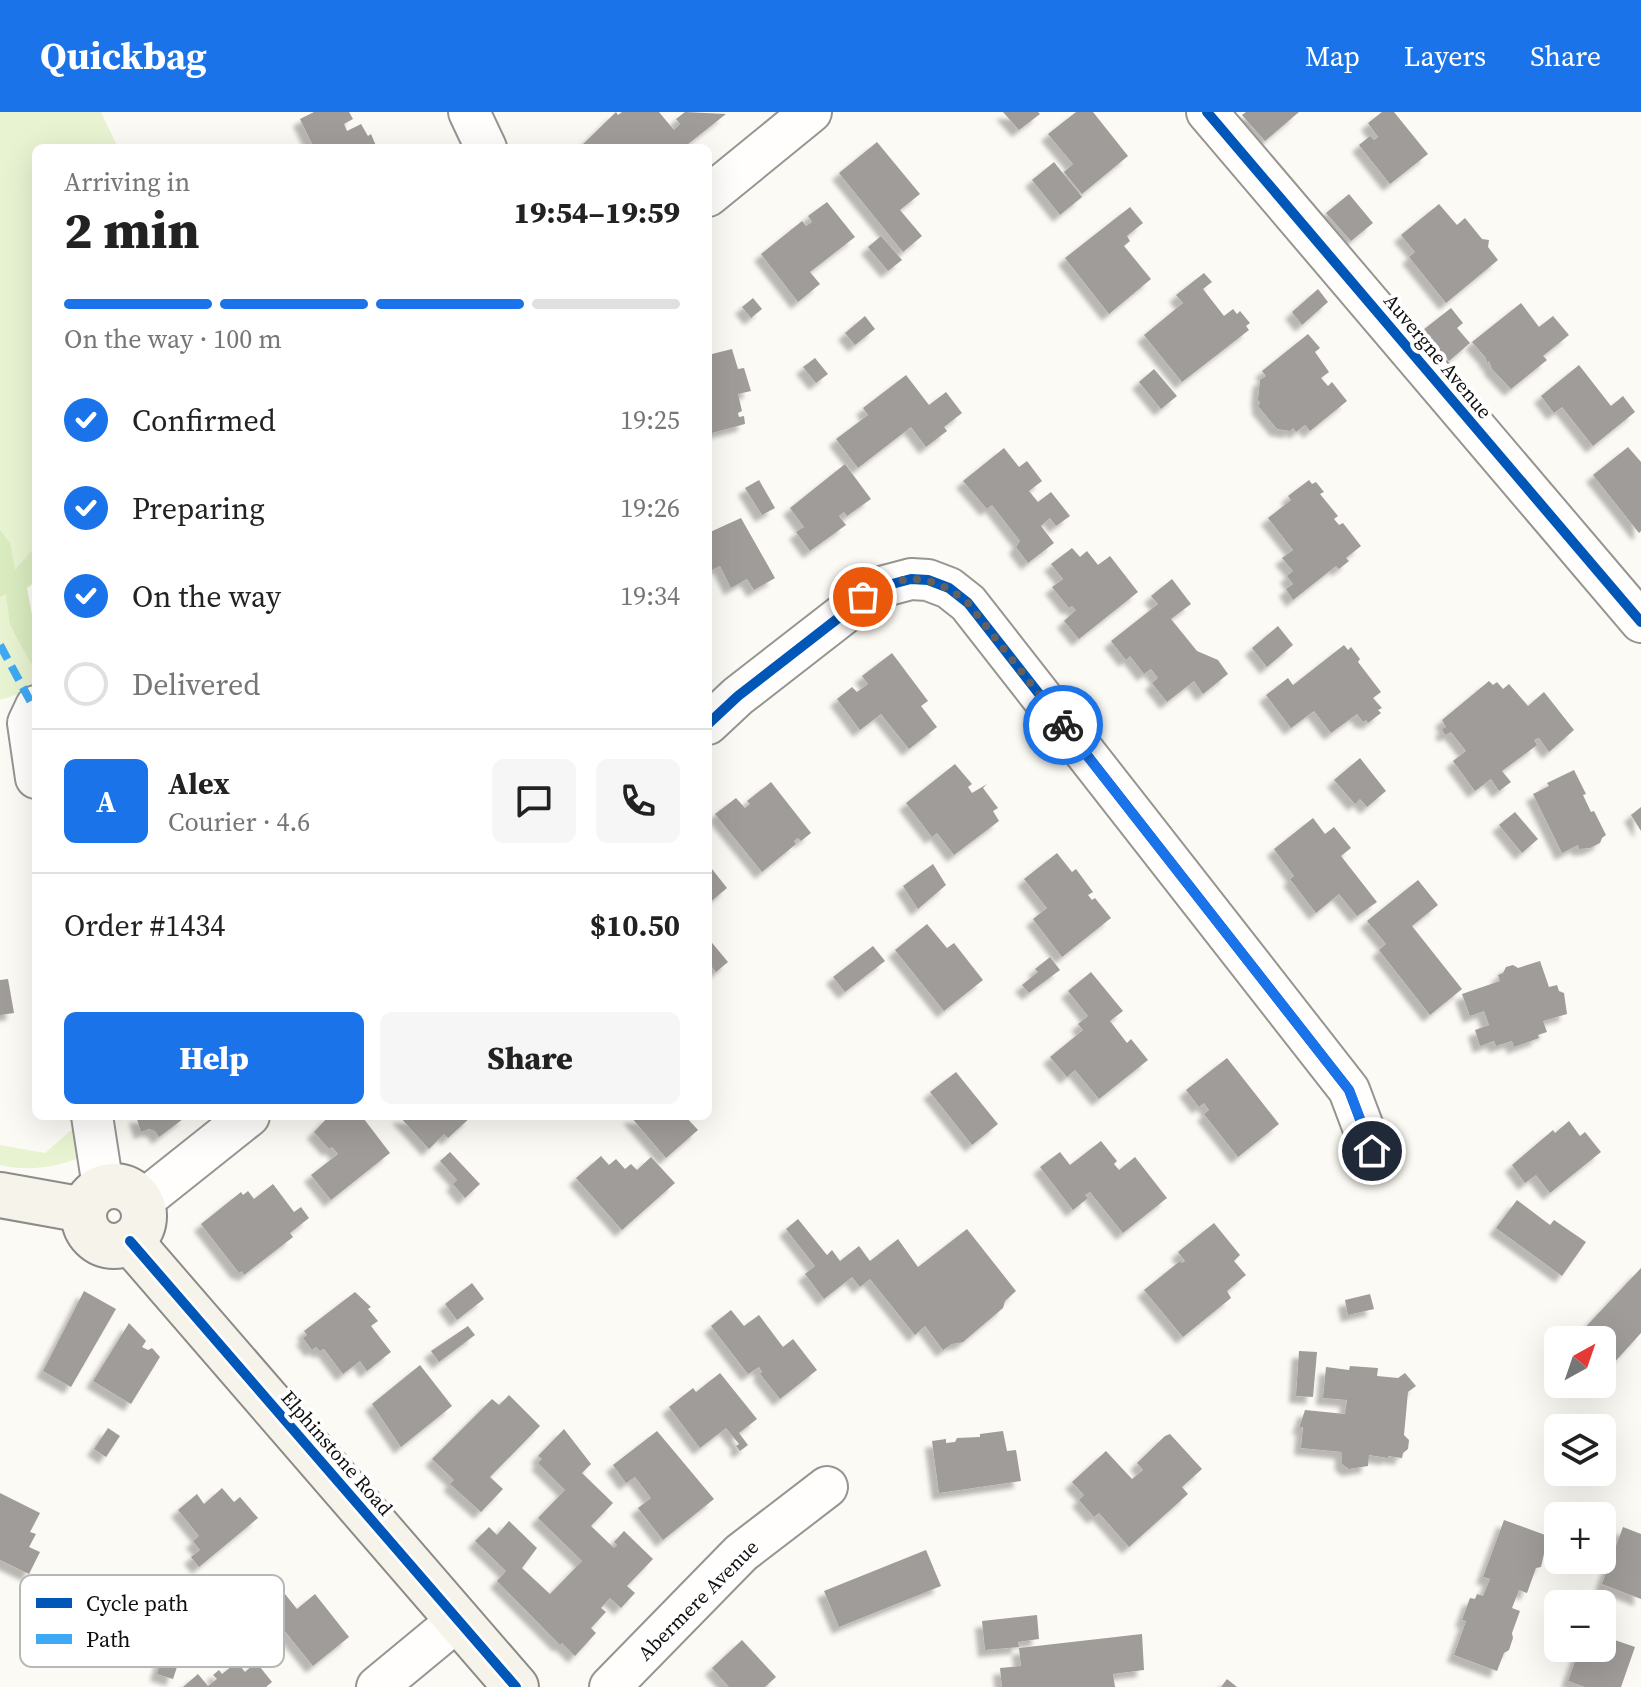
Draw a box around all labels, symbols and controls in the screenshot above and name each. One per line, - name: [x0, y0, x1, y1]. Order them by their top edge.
- text: Quickbag: [40, 30, 207, 82]
- text: Map: [1305, 37, 1360, 75]
- text: Layers: [1404, 37, 1486, 75]
- text: Share: [1530, 37, 1601, 75]
- text: Arriving in: [64, 164, 190, 200]
- text: 19:54–19:59: [513, 192, 680, 233]
- text: 2 min: [64, 194, 200, 265]
- street label: Auvergne Avenue: [1377, 288, 1499, 424]
- text: On the way · 100 m: [64, 321, 282, 357]
- icon: check: [64, 398, 108, 442]
- text: Confirmed: [132, 400, 276, 441]
- text: 19:25: [620, 402, 680, 438]
- icon: check: [64, 486, 108, 530]
- text: Preparing: [132, 488, 265, 529]
- text: 19:26: [620, 490, 680, 526]
- pin: [829, 563, 897, 631]
- icon: check: [64, 574, 108, 618]
- icon: bag: [841, 575, 885, 619]
- text: On the way: [132, 576, 281, 617]
- text: 19:34: [620, 578, 680, 614]
- text: Delivered: [132, 664, 260, 705]
- courier: [1023, 685, 1103, 765]
- icon: bike: [1041, 703, 1085, 747]
- button: chat: [492, 759, 576, 843]
- button: phone: [596, 759, 680, 843]
- text: Alex: [168, 763, 230, 804]
- text: A: [96, 781, 116, 822]
- text: Courier · 4.6: [168, 804, 310, 840]
- text: Order #1434: [64, 905, 225, 946]
- text: $10.50: [590, 905, 680, 946]
- button: Help: [64, 1012, 364, 1104]
- button: Share: [380, 1012, 680, 1104]
- pin: [1338, 1117, 1406, 1185]
- icon: home: [1350, 1129, 1394, 1173]
- north arrow: [1544, 1326, 1616, 1398]
- map controls: [1544, 1326, 1616, 1662]
- street label: Elphinstone Road: [275, 1384, 400, 1522]
- button: layers: [1544, 1414, 1616, 1486]
- button: +: [1544, 1502, 1616, 1574]
- street label: Abermere Avenue: [631, 1533, 765, 1667]
- legend: [20, 1575, 284, 1667]
- text: Cycle path: [86, 1588, 189, 1618]
- button: −: [1544, 1590, 1616, 1662]
- text: Path: [86, 1624, 131, 1654]

